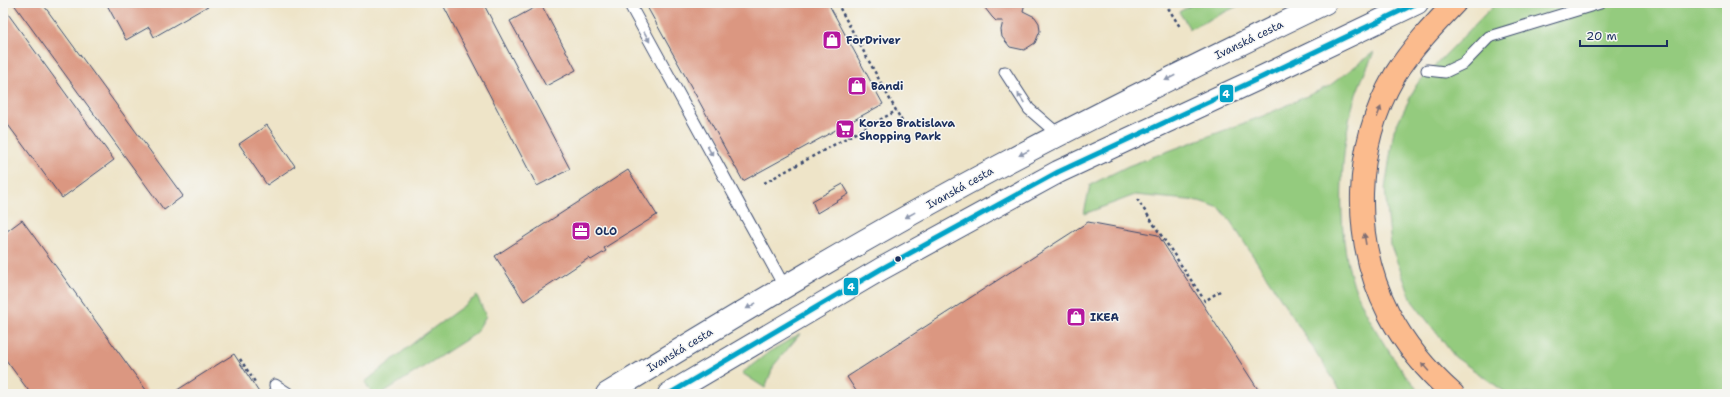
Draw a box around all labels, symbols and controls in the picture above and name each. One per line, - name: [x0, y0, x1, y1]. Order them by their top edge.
- street label: Ivanská cesta: [1212, 17, 1286, 63]
- scale bar: [1580, 22, 1667, 48]
- text: 20 m: [1586, 28, 1617, 44]
- shop icon: ForDriver: [821, 29, 843, 51]
- one-way arrow: [644, 31, 651, 43]
- place label: ForDriver: [846, 33, 901, 48]
- shop icon: Bandi: [846, 75, 868, 97]
- one-way arrow: [1165, 75, 1176, 81]
- place label: Bandi: [871, 79, 903, 94]
- line badge: 4: [1219, 84, 1234, 103]
- text: 4: [1222, 87, 1230, 102]
- one-way arrow: [1018, 92, 1025, 104]
- one-way arrow: [1376, 105, 1382, 117]
- place label: Korzo Bratislava Shopping Park: [859, 116, 956, 144]
- supermarket icon: Korzo Bratislava Shopping Park: [834, 118, 856, 140]
- one-way arrow: [706, 145, 713, 157]
- one-way arrow: [1019, 149, 1030, 156]
- street label: Ivanská cesta: [924, 163, 996, 213]
- one-way arrow: [905, 212, 916, 219]
- office icon: OLO: [570, 220, 592, 242]
- place label: OLO: [595, 224, 617, 239]
- one-way arrow: [1362, 233, 1368, 246]
- unlabelled marker: [893, 254, 903, 264]
- line badge: 4: [843, 277, 859, 296]
- text: 4: [847, 280, 855, 295]
- one-way arrow: [745, 303, 757, 310]
- shop icon: IKEA: [1065, 306, 1087, 328]
- place label: IKEA: [1090, 310, 1119, 325]
- street label: Ivanská cesta: [644, 324, 716, 376]
- one-way arrow: [1420, 362, 1430, 372]

